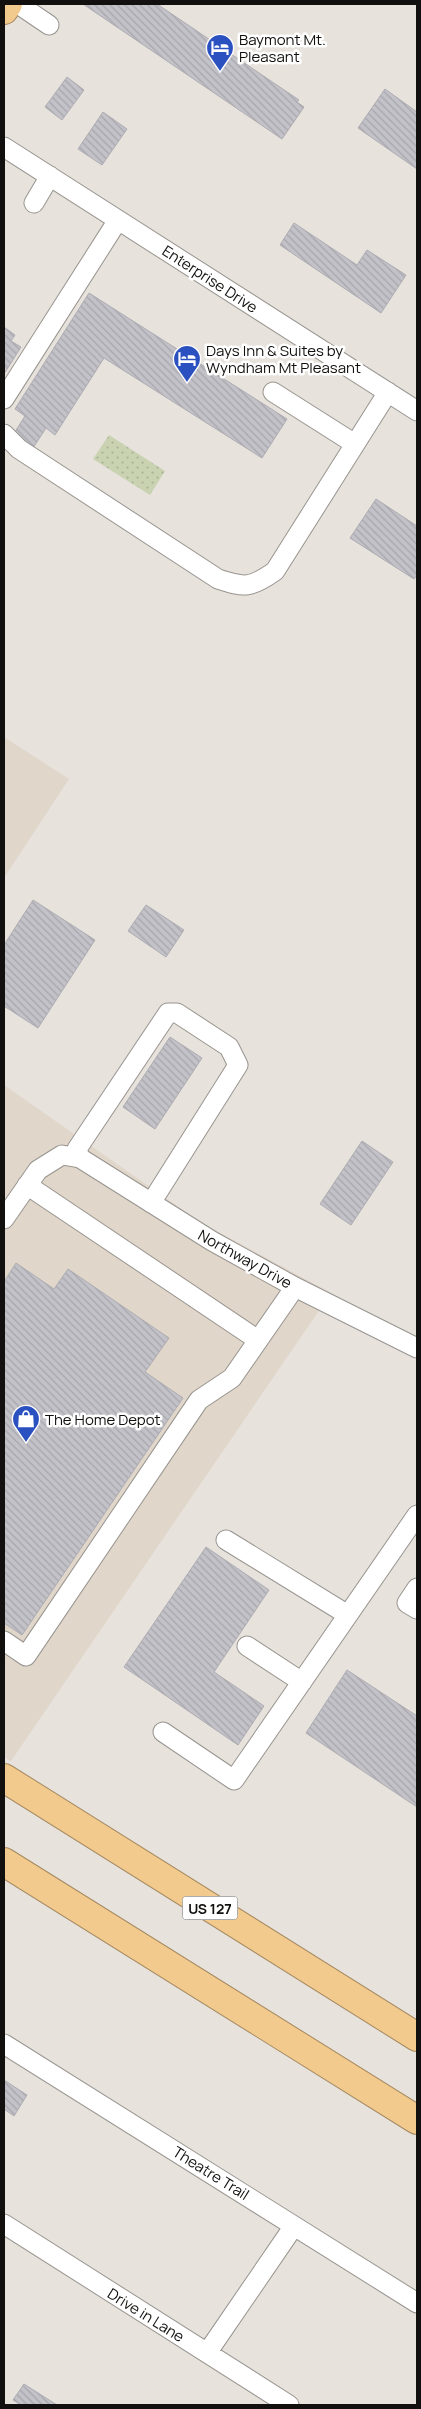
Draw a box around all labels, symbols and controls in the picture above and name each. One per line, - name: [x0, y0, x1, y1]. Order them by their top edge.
- place label: Baymont Mt. Pleasant: [239, 29, 326, 67]
- hotel icon: Baymont Mt. Pleasant: [205, 33, 235, 72]
- street label: Enterprise Drive: [158, 240, 262, 318]
- place label: Days Inn & Suites by Wyndham Mt Pleasant: [206, 340, 361, 378]
- hotel icon: Days Inn & Suites by Wyndham Mt Pleasant: [172, 344, 202, 383]
- street label: Northway Drive: [194, 1225, 296, 1294]
- shop icon: The Home Depot: [11, 1404, 41, 1443]
- place label: The Home Depot: [45, 1409, 161, 1430]
- road number: US 127: [182, 1896, 238, 1920]
- street label: Theatre Trail: [169, 2141, 253, 2205]
- street label: Drive in Lane: [103, 2283, 189, 2347]

